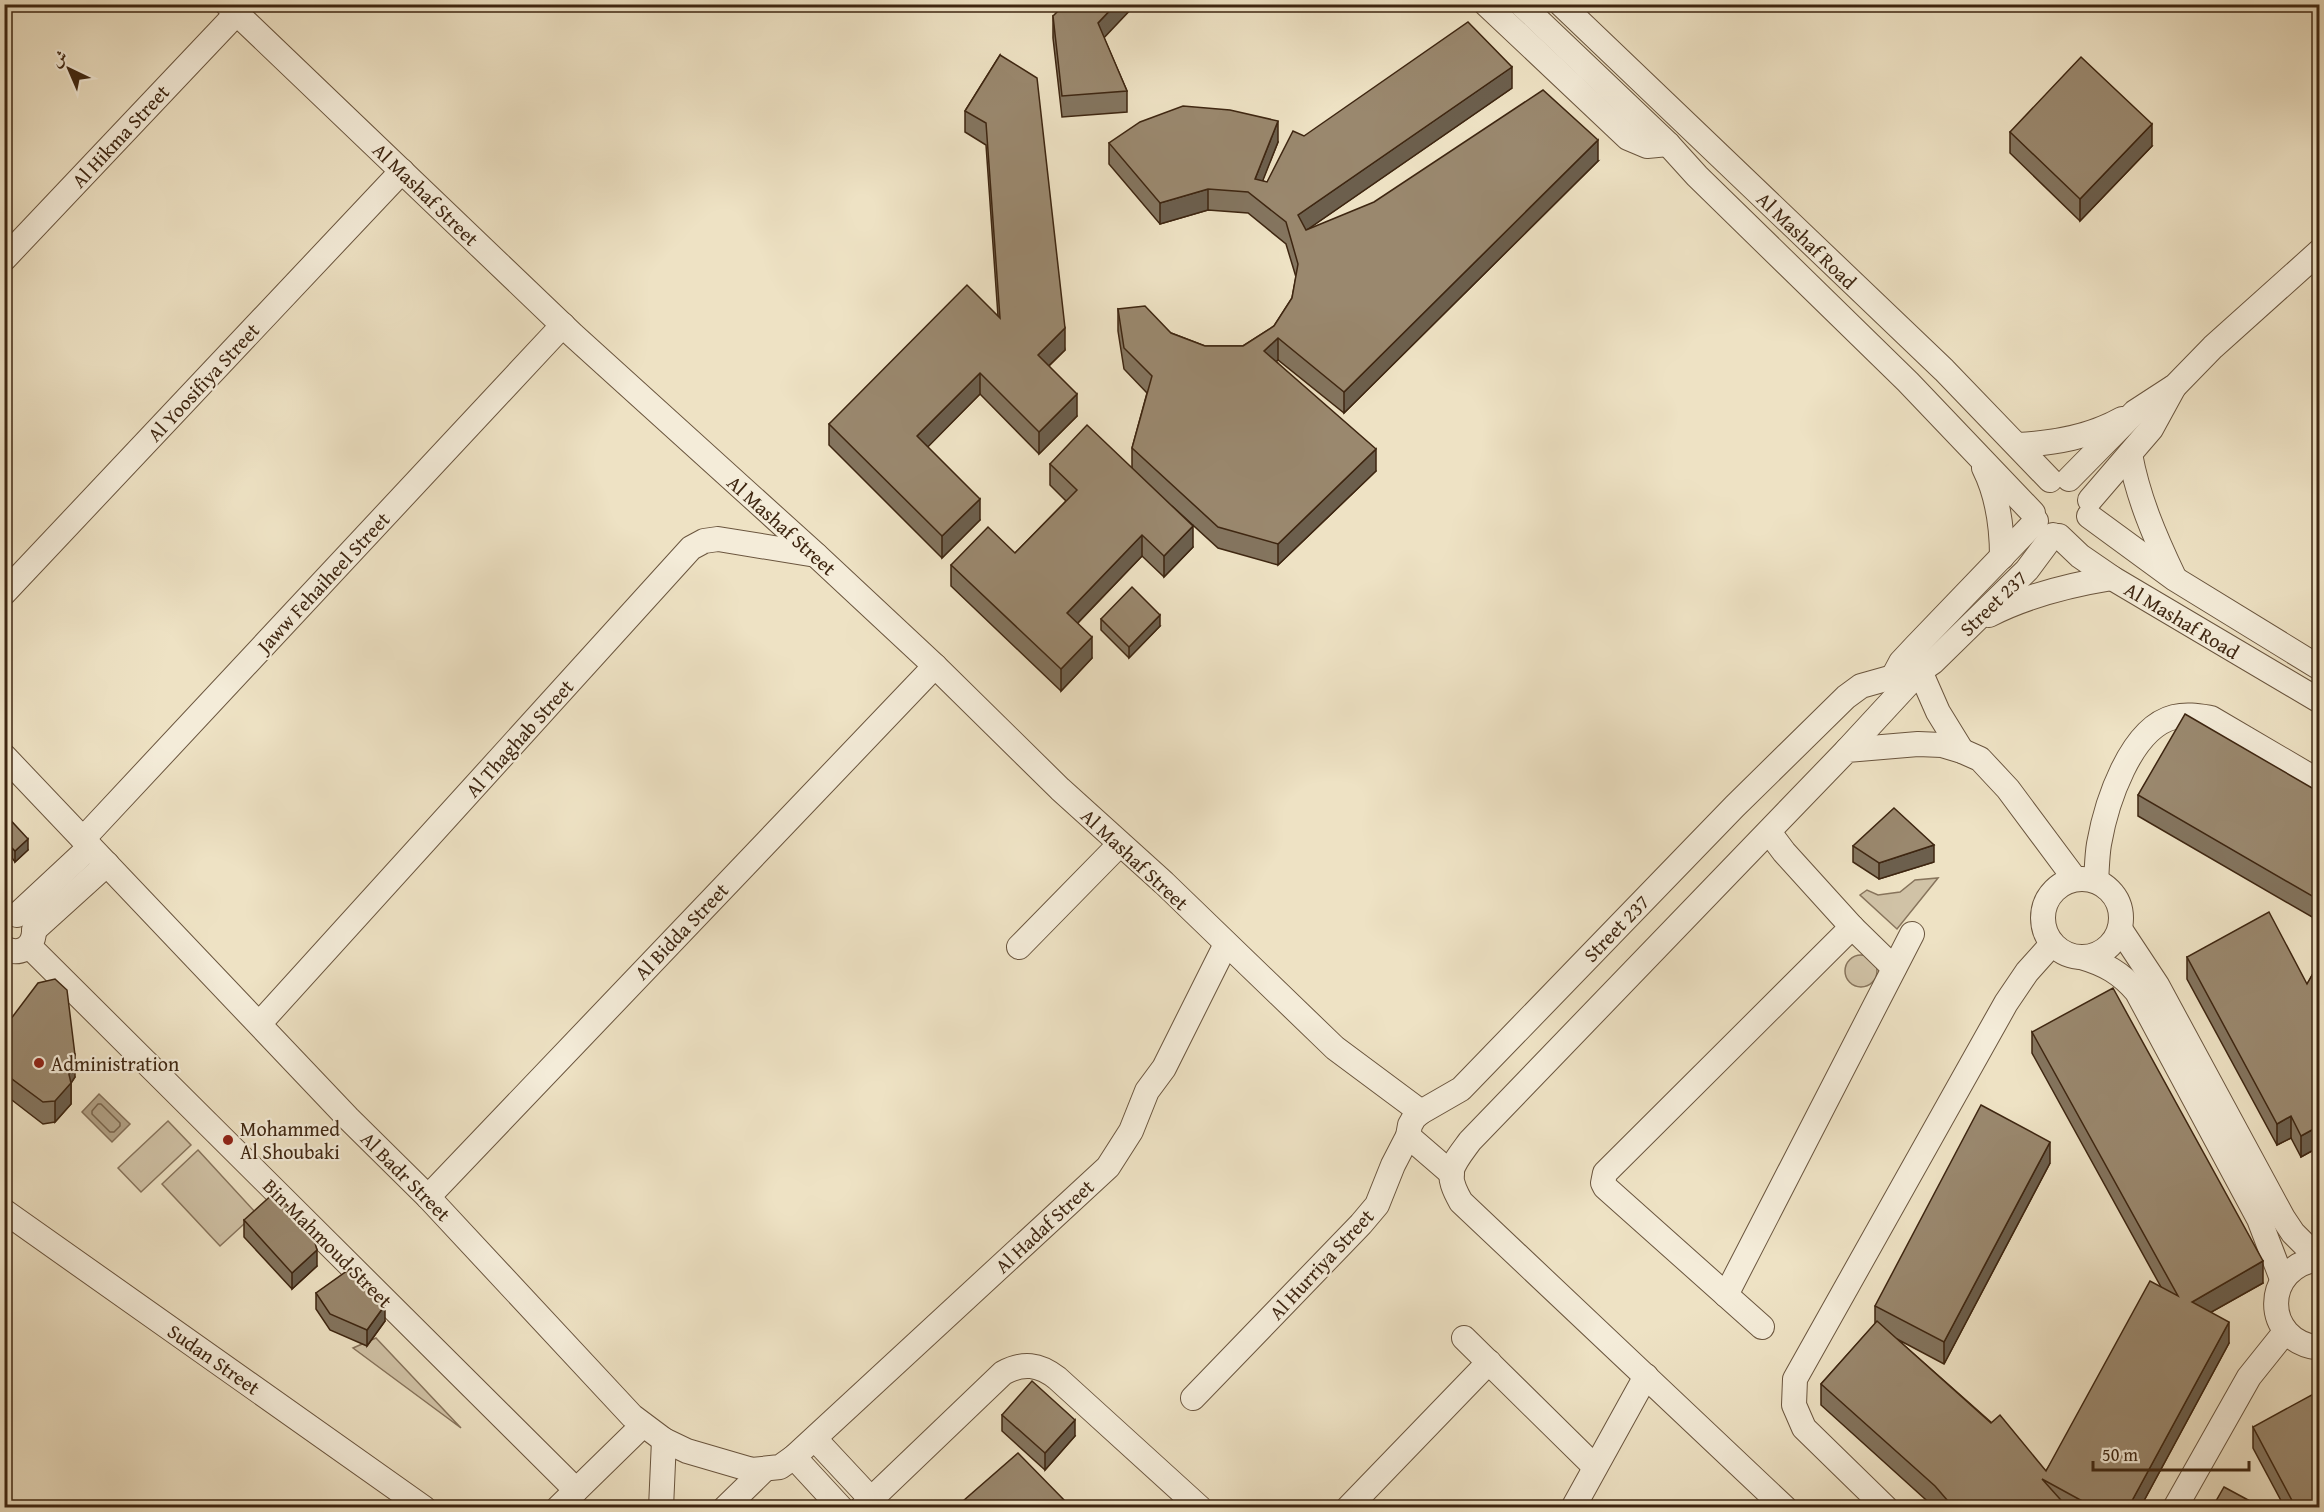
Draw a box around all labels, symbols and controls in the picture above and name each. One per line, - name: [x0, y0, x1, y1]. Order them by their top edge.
- north arrow: [39, 39, 99, 99]
- text: ش: [45, 44, 73, 72]
- street label: Al Hikma Street: [64, 78, 176, 194]
- street label: Al Mashaf Street: [366, 136, 486, 252]
- street label: Al Mashaf Road: [1750, 185, 1864, 296]
- street label: Al Yoosifiya Street: [140, 316, 266, 448]
- street label: Al Mashaf Street: [721, 468, 843, 582]
- street label: Jaww Fehaiheel Street: [248, 505, 396, 661]
- street label: Street 237: [1953, 563, 2033, 643]
- street label: Al Mashaf Road: [2119, 574, 2245, 666]
- street label: Al Thaghab Street: [458, 673, 580, 803]
- street label: Al Mashaf Street: [1075, 801, 1195, 917]
- street label: Al Bidda Street: [627, 876, 735, 986]
- street label: Street 237: [1576, 888, 1656, 968]
- place label: Administration: [51, 1049, 179, 1078]
- marker: Administration: [32, 1056, 46, 1070]
- place label: Mohammed Al Shoubaki: [240, 1114, 340, 1166]
- street label: Al Badr Street: [354, 1124, 458, 1228]
- marker: Mohammed Al Shoubaki: [221, 1133, 235, 1147]
- street label: Bin Mahmoud Street: [257, 1172, 399, 1314]
- street label: Al Hadaf Street: [988, 1172, 1100, 1280]
- street label: Al Hurriya Street: [1262, 1202, 1380, 1326]
- street label: Sudan Street: [162, 1316, 266, 1402]
- scale bar: [2093, 1434, 2249, 1472]
- text: 50 m: [2102, 1441, 2138, 1468]

